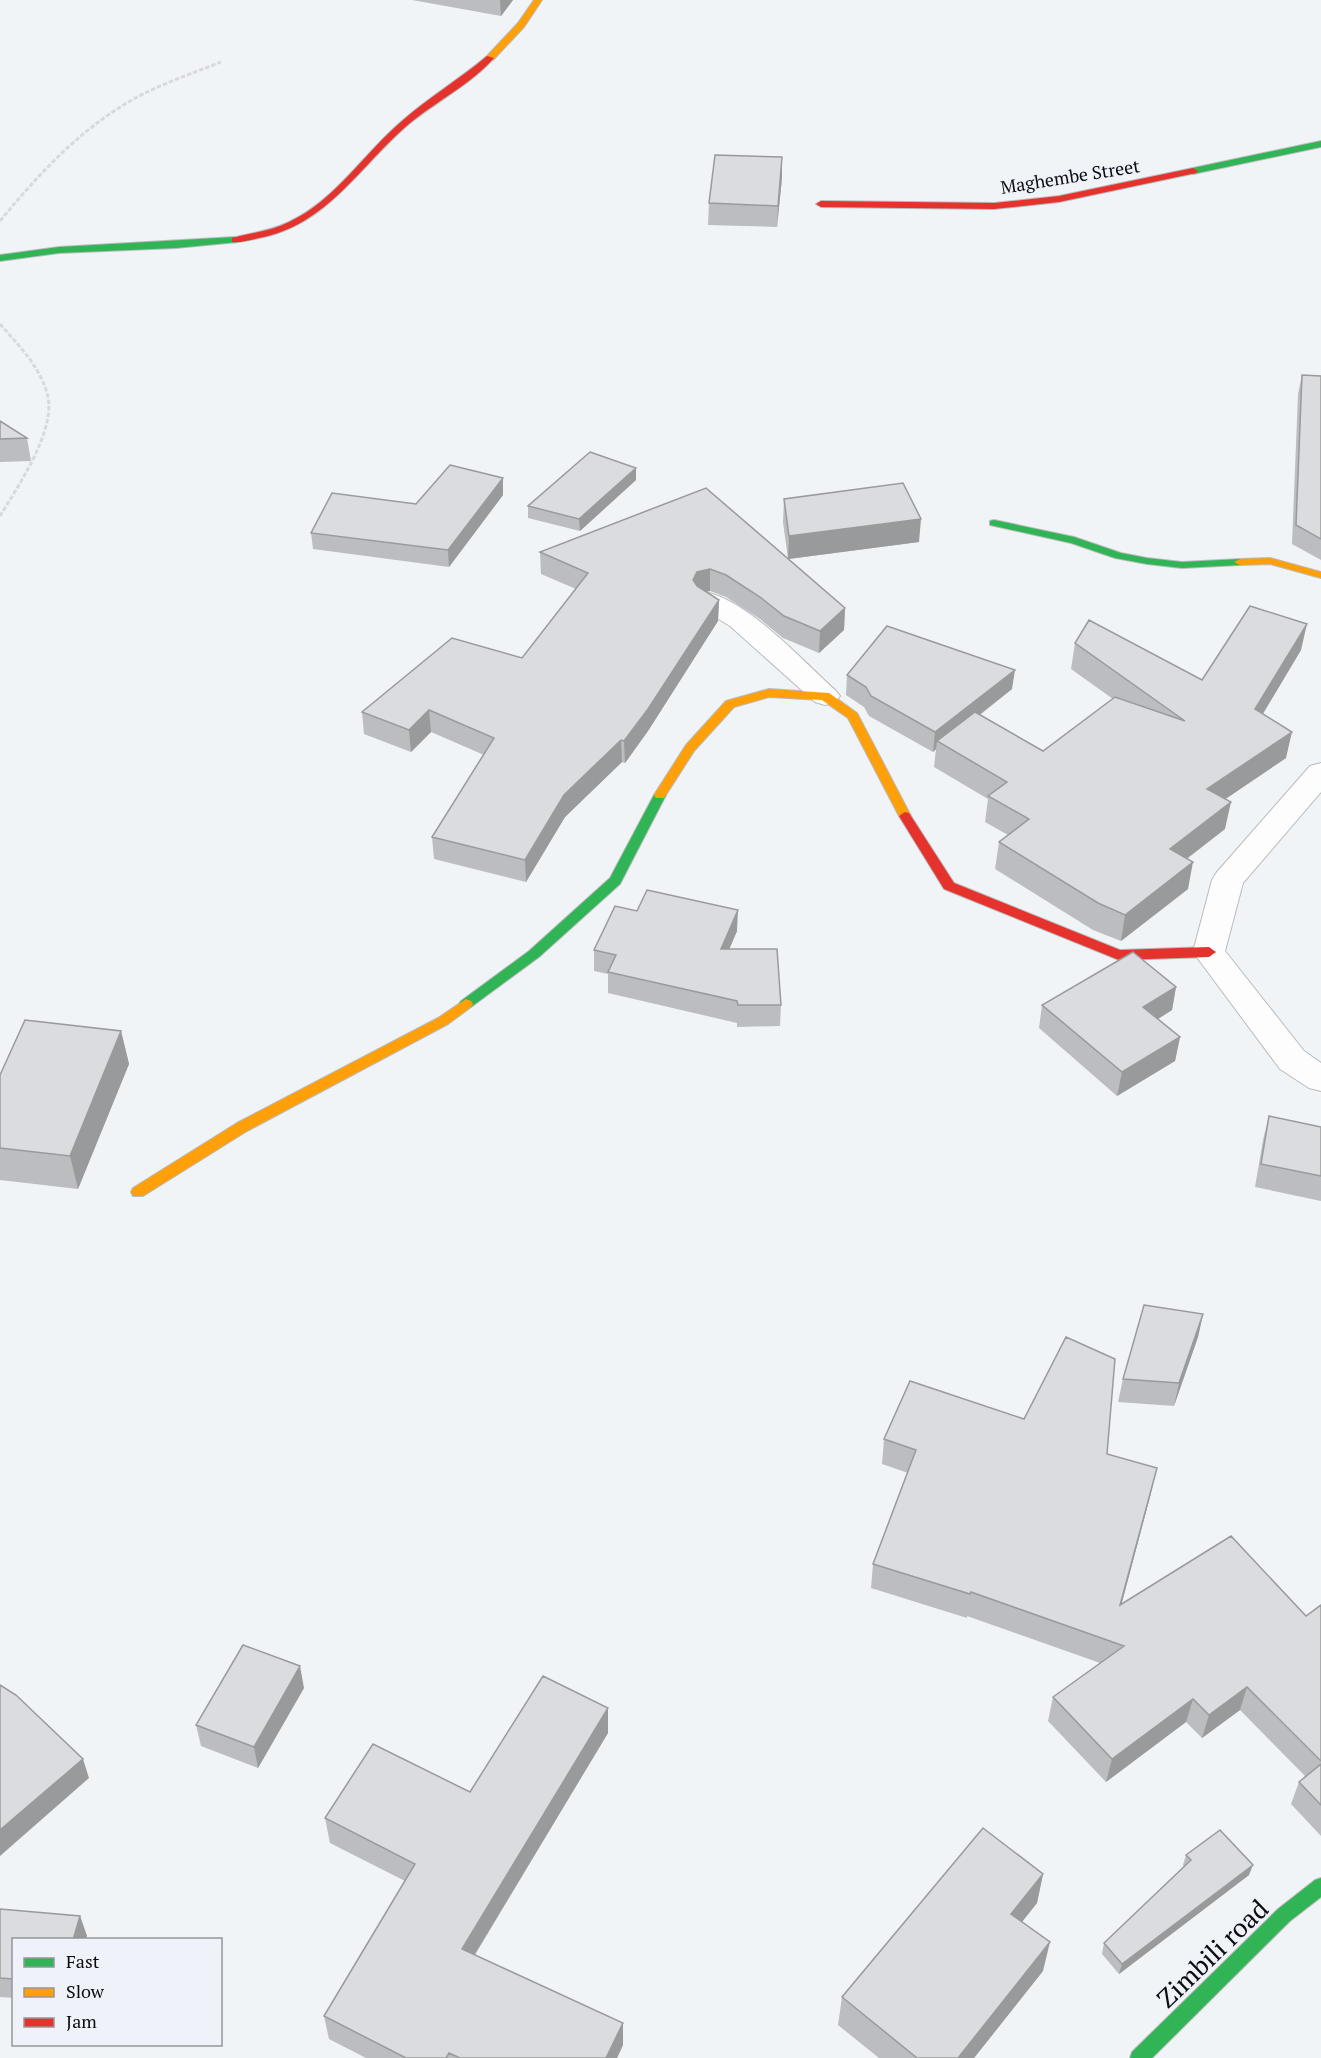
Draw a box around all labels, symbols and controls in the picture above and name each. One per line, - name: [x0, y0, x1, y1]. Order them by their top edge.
- street label: Maghembe Street: [999, 153, 1142, 199]
- street label: Zimbili road: [1149, 1891, 1275, 2015]
- legend: [12, 1938, 222, 2046]
- text: Fast: [66, 1949, 100, 1973]
- text: Slow: [66, 1979, 105, 2003]
- text: Jam: [66, 2009, 97, 2033]

